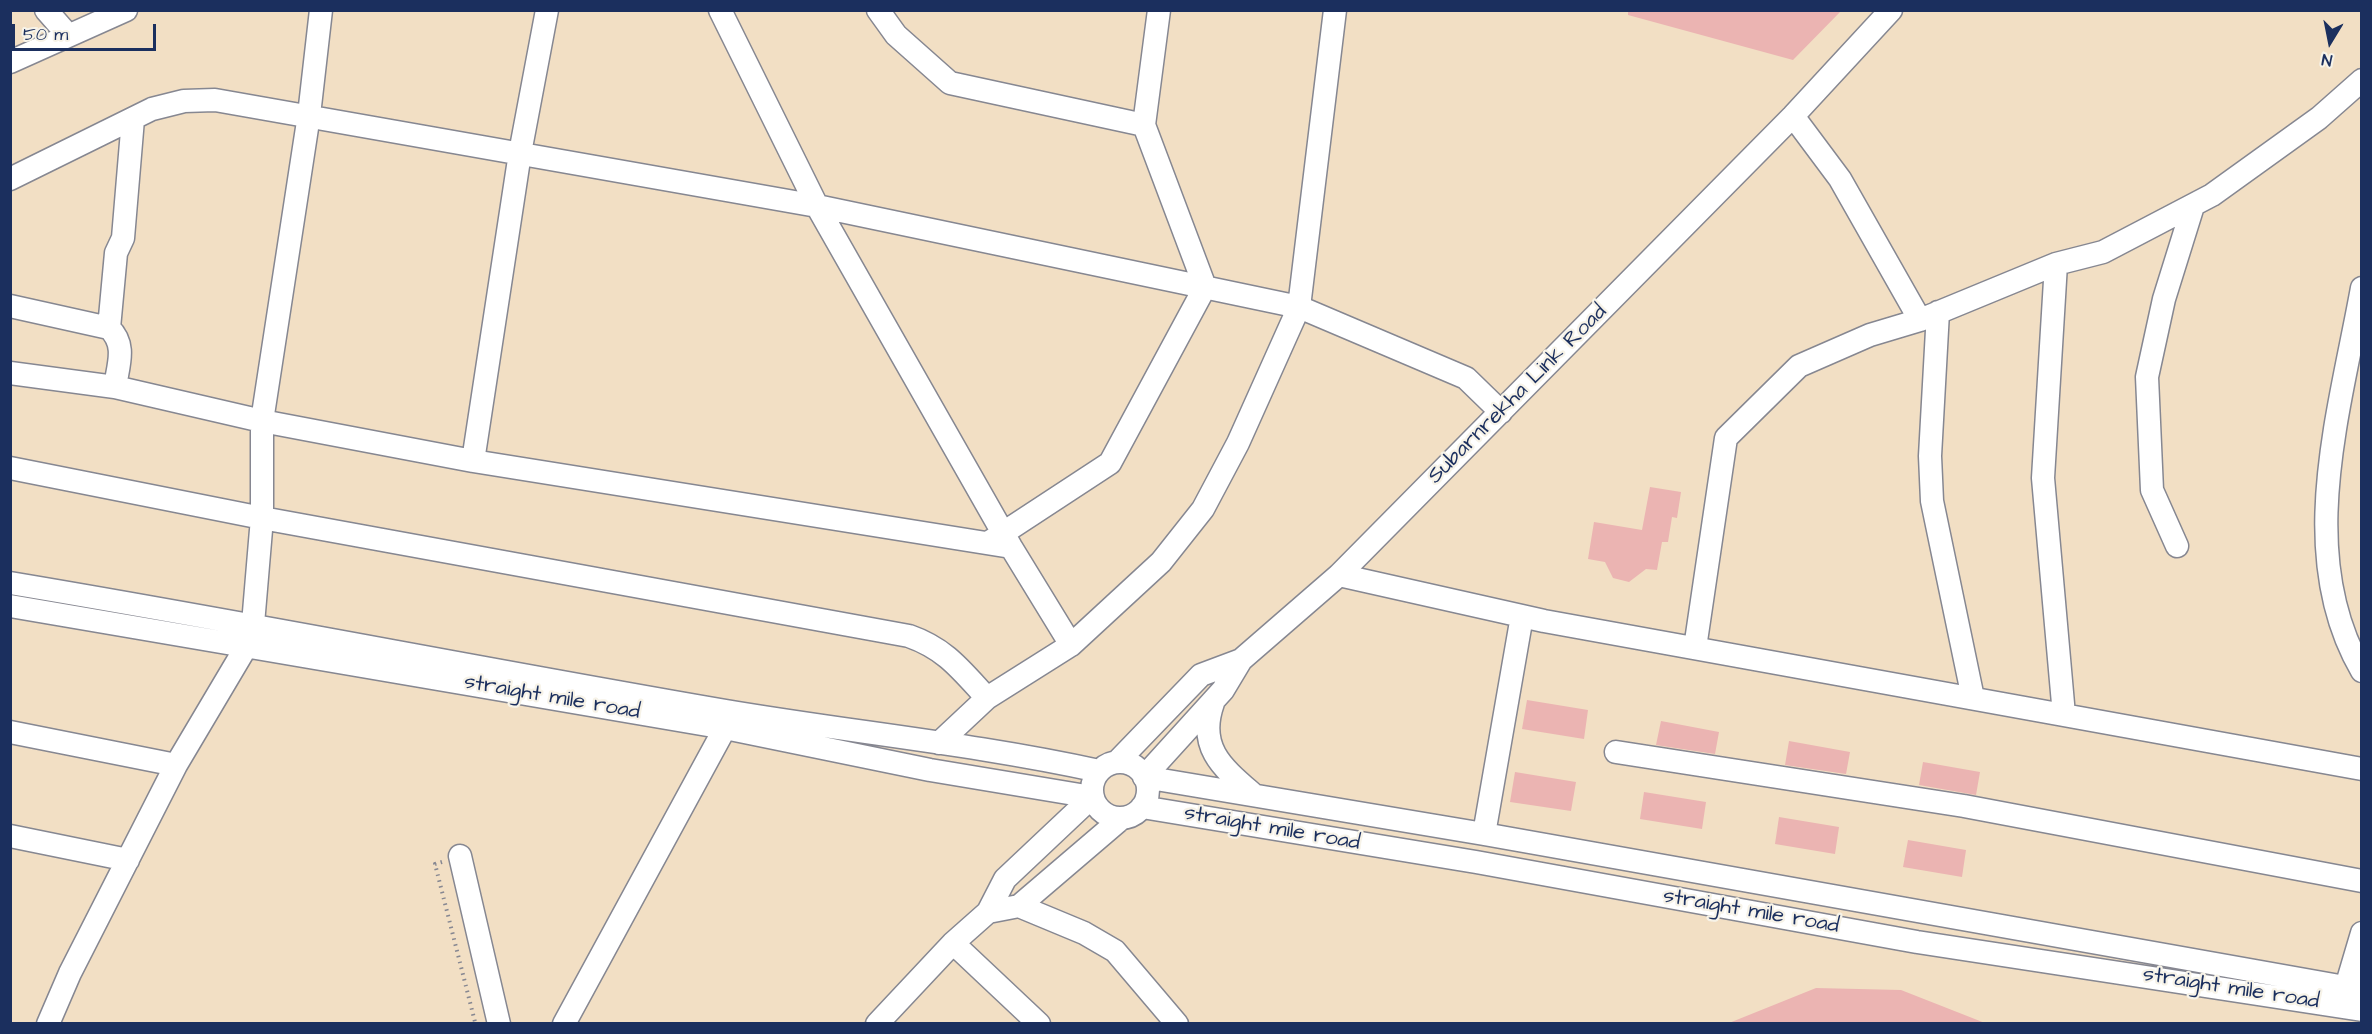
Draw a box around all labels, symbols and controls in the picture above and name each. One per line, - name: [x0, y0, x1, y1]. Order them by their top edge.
- scale bar: [15, 12, 159, 50]
- north arrow: [2300, 12, 2360, 72]
- text: 50 m: [23, 22, 68, 47]
- text: N: [2320, 48, 2334, 71]
- street label: Subarnrekha Link Road: [1423, 300, 1613, 490]
- street label: straight mile road: [462, 670, 642, 726]
- street label: straight mile road: [1182, 801, 1362, 857]
- street label: straight mile road: [1661, 884, 1841, 940]
- street label: straight mile road: [2141, 962, 2321, 1016]

